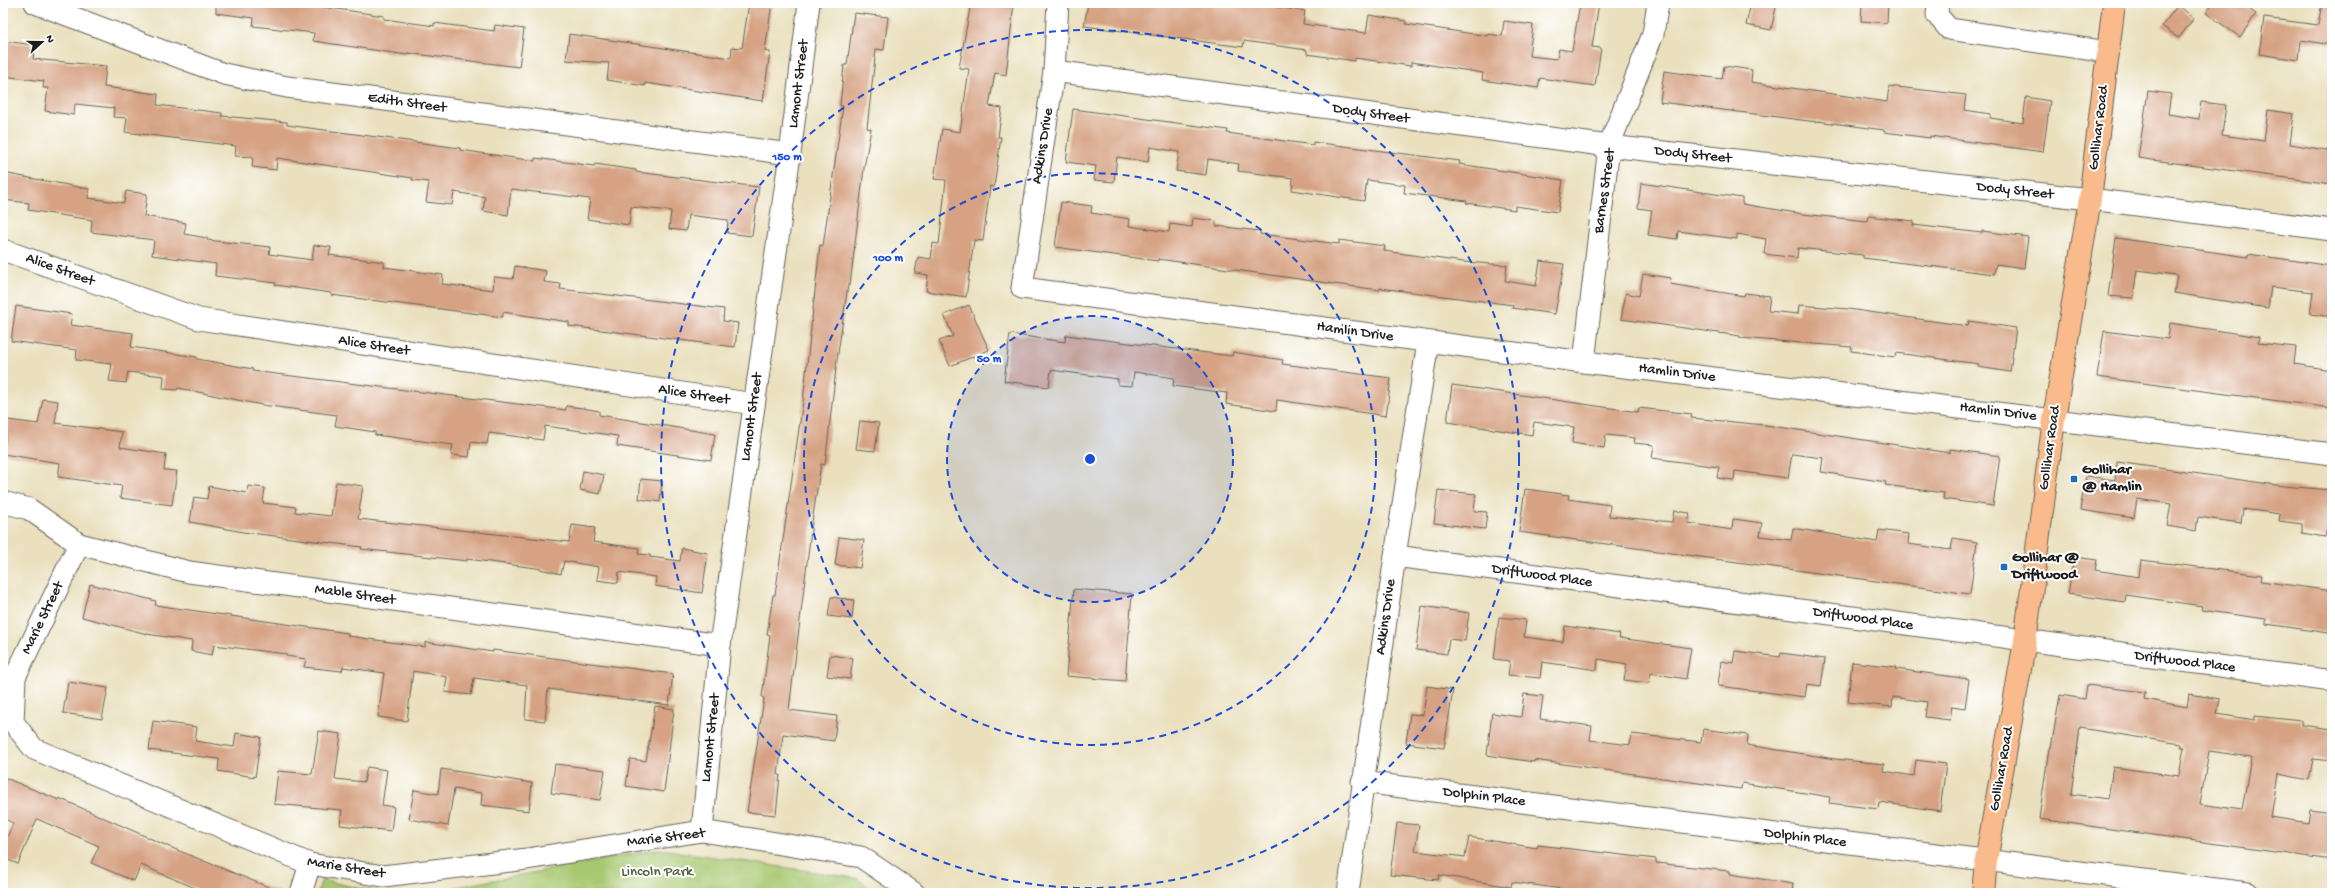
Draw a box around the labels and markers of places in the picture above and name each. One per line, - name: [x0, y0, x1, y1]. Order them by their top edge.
- centre of rings: [1083, 452, 1097, 466]
- place label: Gollihar @ Hamlin: [2082, 461, 2142, 496]
- marker: Gollihar @ Hamlin: [2069, 474, 2079, 484]
- place label: Gollihar @ Driftwood: [2010, 549, 2079, 584]
- marker: Gollihar @ Driftwood: [1999, 562, 2009, 572]

